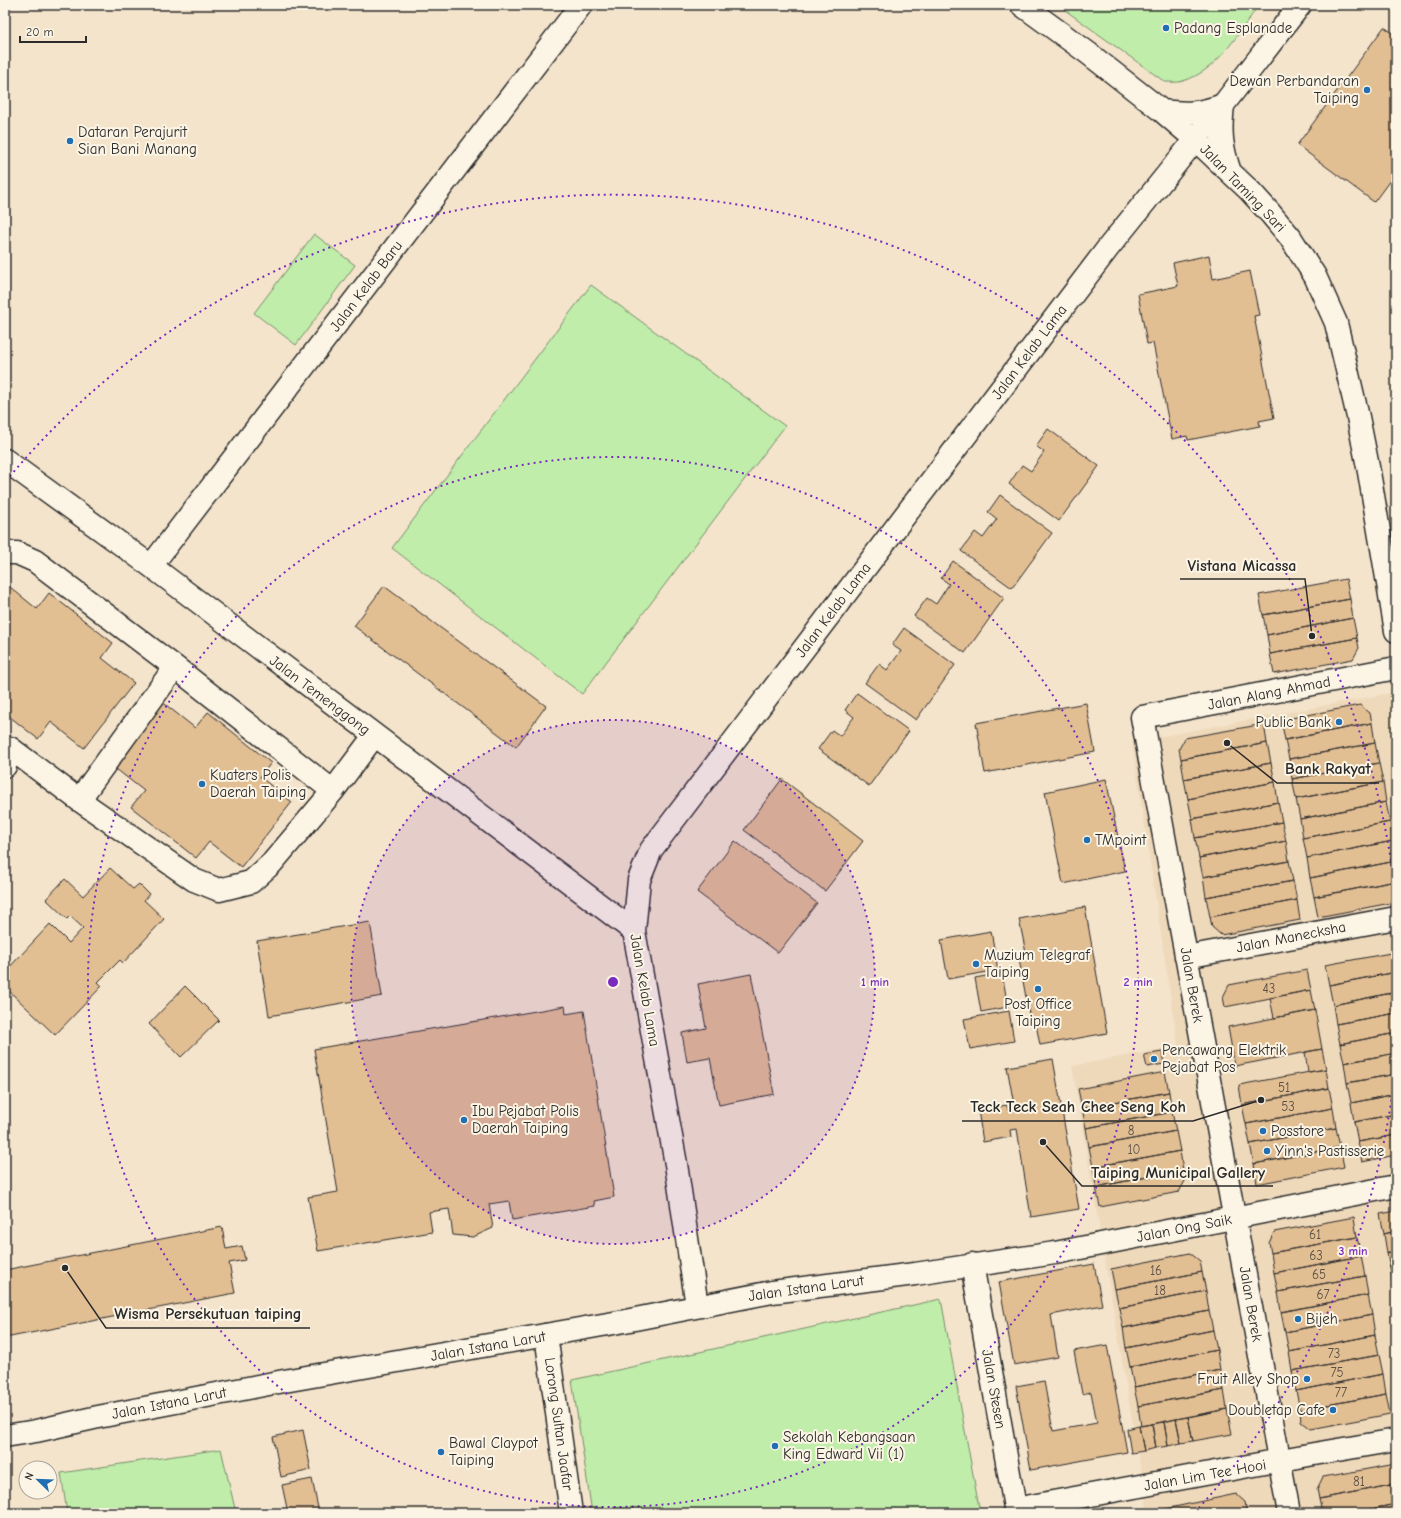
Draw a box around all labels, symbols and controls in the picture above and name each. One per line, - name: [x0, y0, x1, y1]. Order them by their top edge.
- scale bar: [20, 18, 86, 44]
- place label: Padang Esplanade: [1174, 19, 1293, 37]
- marker: Padang Esplanade: [1161, 23, 1171, 33]
- text: 20 m: [26, 25, 54, 39]
- place label: Dewan Perbandaran Taiping: [1230, 72, 1359, 107]
- marker: Dewan Perbandaran Taiping: [1362, 85, 1372, 95]
- place label: Dataran Perajurit Sian Bani Manang: [78, 123, 197, 158]
- marker: Dataran Perajurit Sian Bani Manang: [65, 136, 75, 146]
- street label: Jalan Taming Sari: [1196, 140, 1290, 236]
- street label: Jalan Kelab Baru: [326, 237, 406, 335]
- street label: Jalan Kelab Lama: [987, 301, 1071, 403]
- callout: Vistana Micassa: [1180, 551, 1305, 579]
- text: Vistana Micassa: [1188, 557, 1296, 575]
- street label: Jalan Kelab Lama: [791, 559, 875, 661]
- street label: Jalan Temenggong: [266, 651, 374, 739]
- street label: Jalan Alang Ahmad: [1206, 672, 1332, 714]
- place label: Public Bank: [1255, 713, 1332, 731]
- marker: Public Bank: [1334, 717, 1344, 727]
- callout: Bank Rakyat: [1277, 755, 1379, 783]
- text: Bank Rakyat: [1285, 760, 1372, 778]
- place label: Kuaters Polis Daerah Taiping: [210, 766, 306, 801]
- marker: Kuaters Polis Daerah Taiping: [197, 779, 207, 789]
- place label: TMpoint: [1095, 831, 1147, 849]
- marker: TMpoint: [1082, 835, 1092, 845]
- street label: Jalan Manecksha: [1235, 918, 1347, 956]
- street label: Jalan Kelab Lama: [626, 932, 664, 1048]
- place label: Muzium Telegraf Taiping: [984, 946, 1091, 981]
- street label: Jalan Berek: [1177, 946, 1208, 1025]
- marker: Muzium Telegraf Taiping: [971, 959, 981, 969]
- centre of rings: [606, 975, 620, 989]
- text: 1 min: [861, 975, 889, 989]
- text: 2 min: [1123, 975, 1153, 989]
- house number: 43: [1263, 981, 1275, 996]
- marker: Post Office Taiping: [1033, 984, 1043, 994]
- place label: Post Office Taiping: [1004, 995, 1072, 1030]
- place label: Pencawang Elektrik Pejabat Pos: [1162, 1041, 1287, 1076]
- marker: Pencawang Elektrik Pejabat Pos: [1149, 1054, 1159, 1064]
- house number: 51: [1278, 1080, 1290, 1095]
- callout: Teck Teck Seah Chee Seng Koh: [962, 1093, 1193, 1121]
- text: Teck Teck Seah Chee Seng Koh: [970, 1098, 1186, 1116]
- house number: 53: [1281, 1099, 1295, 1114]
- place label: Ibu Pejabat Polis Daerah Taiping: [472, 1102, 579, 1137]
- marker: Ibu Pejabat Polis Daerah Taiping: [459, 1115, 469, 1125]
- place label: Posstore: [1271, 1122, 1325, 1140]
- house number: 8: [1128, 1123, 1135, 1138]
- marker: Posstore: [1258, 1126, 1268, 1136]
- house number: 10: [1127, 1142, 1141, 1157]
- place label: Yinn's Pastisserie: [1275, 1142, 1385, 1160]
- marker: Yinn's Pastisserie: [1262, 1146, 1272, 1156]
- callout: Taiping Municipal Gallery: [1082, 1158, 1273, 1186]
- text: Taiping Municipal Gallery: [1091, 1164, 1266, 1182]
- street label: Jalan Ong Saik: [1135, 1210, 1234, 1246]
- house number: 61: [1309, 1227, 1321, 1242]
- text: 3 min: [1338, 1244, 1368, 1258]
- house number: 63: [1309, 1248, 1323, 1263]
- house number: 16: [1150, 1263, 1162, 1278]
- street label: Jalan Berek: [1236, 1265, 1267, 1344]
- house number: 65: [1312, 1267, 1326, 1282]
- street label: Jalan Istana Larut: [747, 1271, 866, 1305]
- house number: 18: [1154, 1283, 1166, 1298]
- house number: 67: [1316, 1287, 1330, 1302]
- callout: Wisma Persekutuan taiping: [106, 1300, 310, 1328]
- text: Wisma Persekutuan taiping: [114, 1305, 302, 1323]
- place label: Bijeh: [1306, 1310, 1338, 1328]
- marker: Bijeh: [1293, 1314, 1303, 1324]
- street label: Jalan Istana Larut: [429, 1327, 548, 1365]
- house number: 73: [1328, 1346, 1340, 1361]
- street label: Jalan Stesen: [978, 1348, 1010, 1430]
- street label: Lorong Sultan Jaafar: [541, 1356, 577, 1492]
- house number: 75: [1330, 1365, 1344, 1380]
- place label: Fruit Alley Shop: [1197, 1370, 1299, 1388]
- marker: Fruit Alley Shop: [1302, 1374, 1312, 1384]
- street label: Jalan Istana Larut: [110, 1383, 229, 1423]
- house number: 77: [1335, 1385, 1347, 1400]
- place label: Doubletap Cafe: [1228, 1401, 1325, 1419]
- marker: Doubletap Cafe: [1328, 1405, 1338, 1415]
- place label: Sekolah Kebangsaan King Edward Vii (1): [783, 1428, 916, 1463]
- place label: Bawal Claypot Taiping: [449, 1434, 538, 1469]
- marker: Sekolah Kebangsaan King Edward Vii (1): [770, 1441, 780, 1451]
- marker: Bawal Claypot Taiping: [436, 1447, 446, 1457]
- street label: Jalan Lim Tee Hooi: [1142, 1455, 1268, 1495]
- north arrow: [18, 1460, 58, 1500]
- text: N: [22, 1470, 37, 1482]
- house number: 81: [1353, 1474, 1365, 1489]

